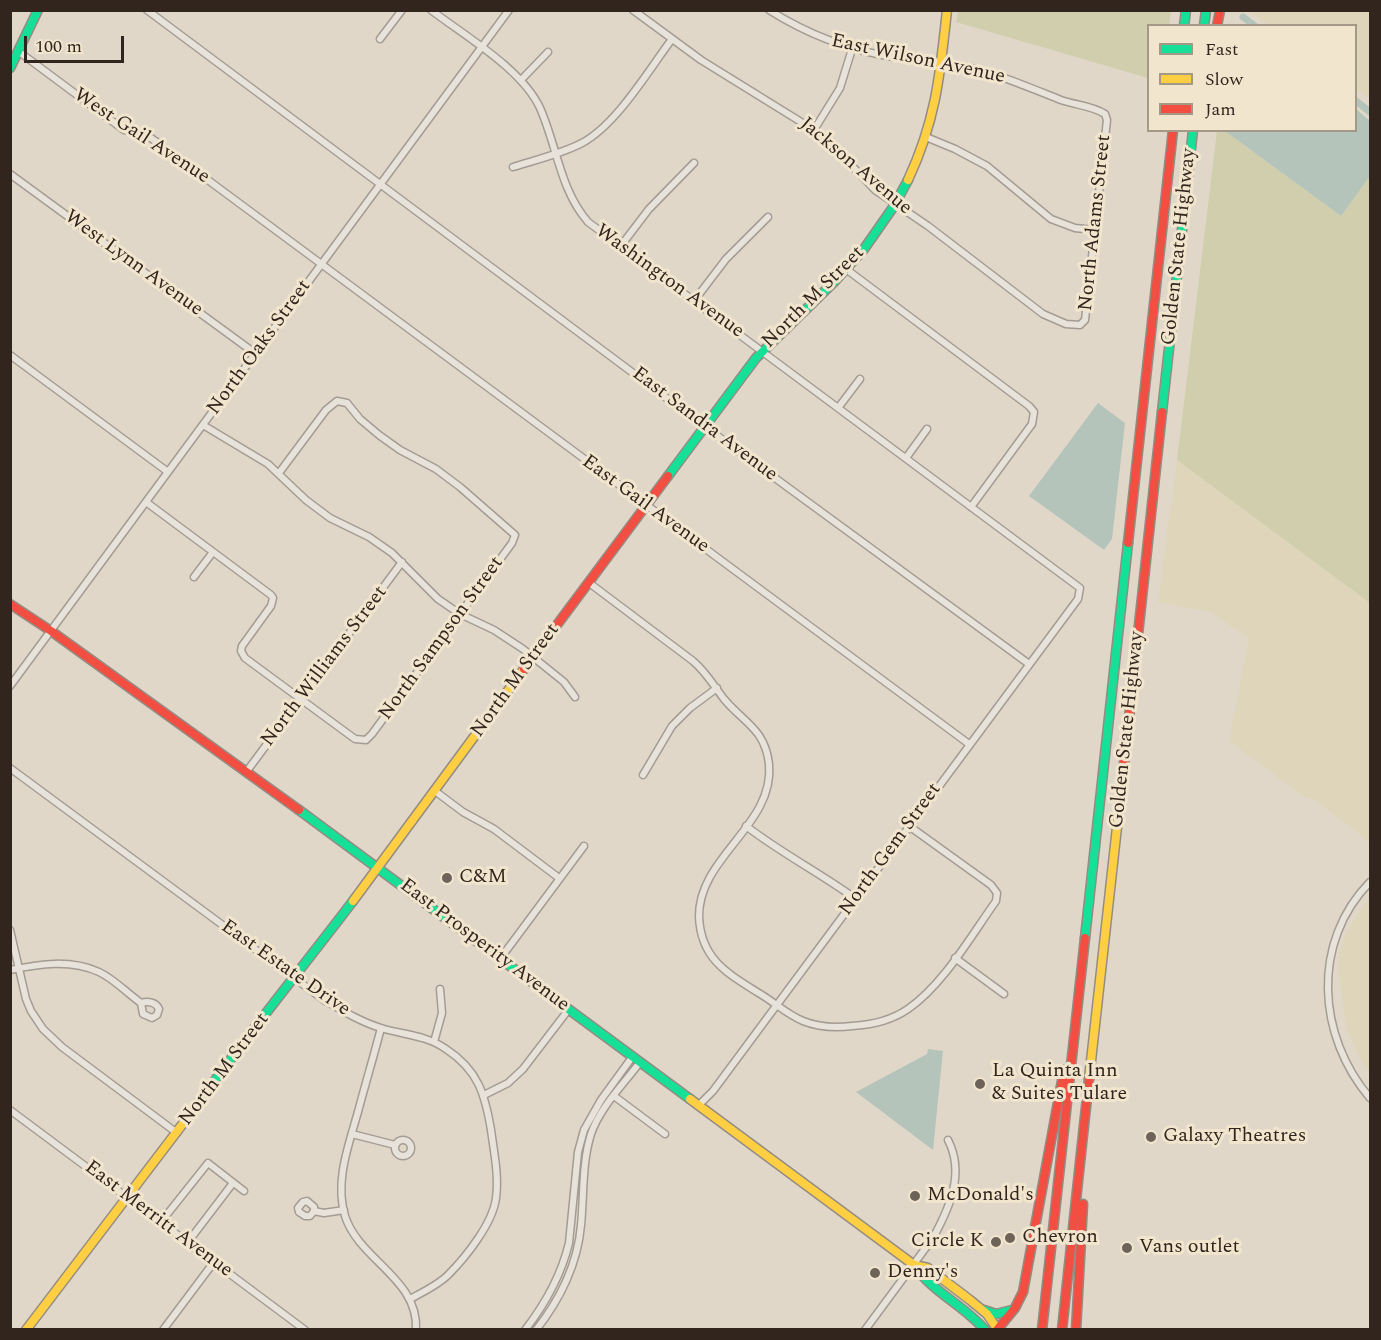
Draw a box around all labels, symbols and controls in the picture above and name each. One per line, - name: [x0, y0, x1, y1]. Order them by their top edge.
- scale bar: [27, 24, 128, 62]
- legend: [1147, 24, 1357, 132]
- street label: East Wilson Avenue: [829, 30, 1007, 90]
- text: 100 m: [35, 33, 82, 60]
- text: Fast: [1205, 36, 1238, 63]
- text: Slow: [1205, 66, 1243, 93]
- street label: West Gail Avenue: [68, 84, 214, 190]
- text: Jam: [1205, 96, 1236, 123]
- street label: Jackson Avenue: [794, 113, 916, 221]
- street label: North Adams Street: [1075, 134, 1117, 312]
- street label: Golden State Highway: [1158, 147, 1202, 347]
- street label: West Lynn Avenue: [59, 206, 207, 322]
- street label: Washington Avenue: [590, 220, 748, 344]
- street label: North M Street: [758, 242, 870, 354]
- street label: North Oaks Street: [203, 276, 317, 420]
- street label: East Sandra Avenue: [627, 362, 781, 488]
- street label: East Gail Avenue: [577, 451, 713, 559]
- street label: North Sampson Street: [375, 553, 509, 725]
- street label: North Williams Street: [257, 582, 393, 752]
- street label: North M Street: [467, 619, 565, 743]
- street label: Golden State Highway: [1106, 630, 1150, 830]
- street label: North Gem Street: [835, 779, 947, 921]
- place label: C&M: [459, 866, 507, 890]
- marker: C&M: [440, 871, 454, 885]
- street label: East Prosperity Avenue: [394, 874, 574, 1018]
- street label: East Estate Drive: [216, 915, 354, 1023]
- street label: North M Street: [175, 1009, 275, 1131]
- place label: La Quinta Inn & Suites Tulare: [992, 1060, 1127, 1107]
- marker: La Quinta Inn & Suites Tulare: [973, 1077, 987, 1091]
- place label: Galaxy Theatres: [1163, 1125, 1306, 1149]
- marker: Galaxy Theatres: [1144, 1130, 1158, 1144]
- street label: East Merritt Avenue: [79, 1156, 237, 1284]
- place label: McDonald's: [927, 1184, 1034, 1208]
- marker: McDonald's: [908, 1189, 922, 1203]
- place label: Chevron: [1022, 1226, 1098, 1250]
- place label: Circle K: [911, 1230, 984, 1254]
- marker: Chevron: [1003, 1231, 1017, 1245]
- marker: Circle K: [989, 1235, 1003, 1249]
- place label: Vans outlet: [1139, 1236, 1240, 1260]
- marker: Vans outlet: [1120, 1241, 1134, 1255]
- place label: Denny's: [887, 1261, 958, 1285]
- marker: Denny's: [868, 1266, 882, 1280]

